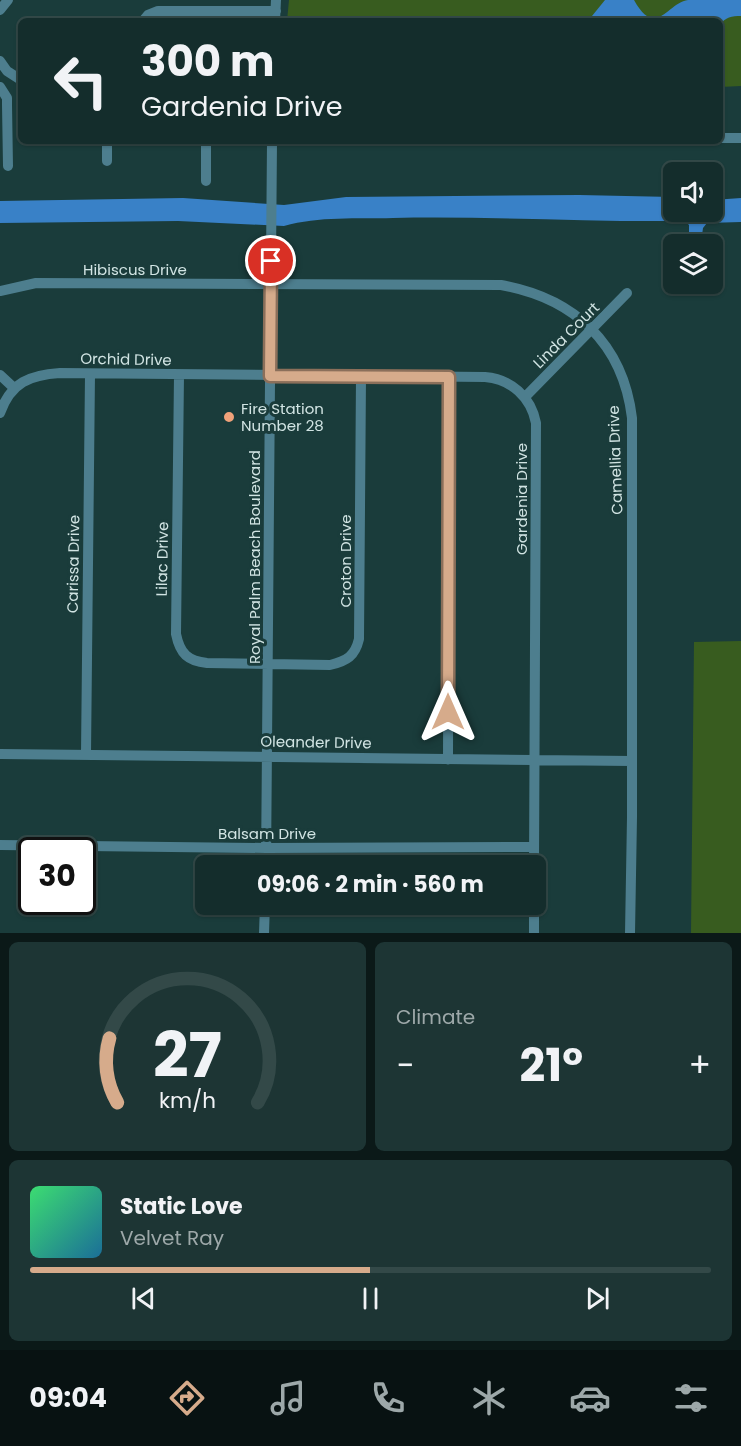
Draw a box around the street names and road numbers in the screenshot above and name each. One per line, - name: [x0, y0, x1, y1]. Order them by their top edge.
- street label: Hibiscus Drive: [83, 259, 187, 280]
- street label: Linda Court: [528, 297, 604, 373]
- street label: Orchid Drive: [80, 348, 172, 370]
- street label: Camellia Drive: [603, 405, 627, 515]
- street label: Gardenia Drive: [511, 443, 532, 555]
- street label: Royal Palm Beach Boulevard: [244, 450, 265, 664]
- street label: Croton Drive: [335, 514, 356, 608]
- street label: Carissa Drive: [62, 515, 84, 613]
- street label: Lilac Drive: [151, 521, 173, 597]
- street label: Oleander Drive: [260, 731, 372, 753]
- street label: Balsam Drive: [218, 823, 316, 844]

